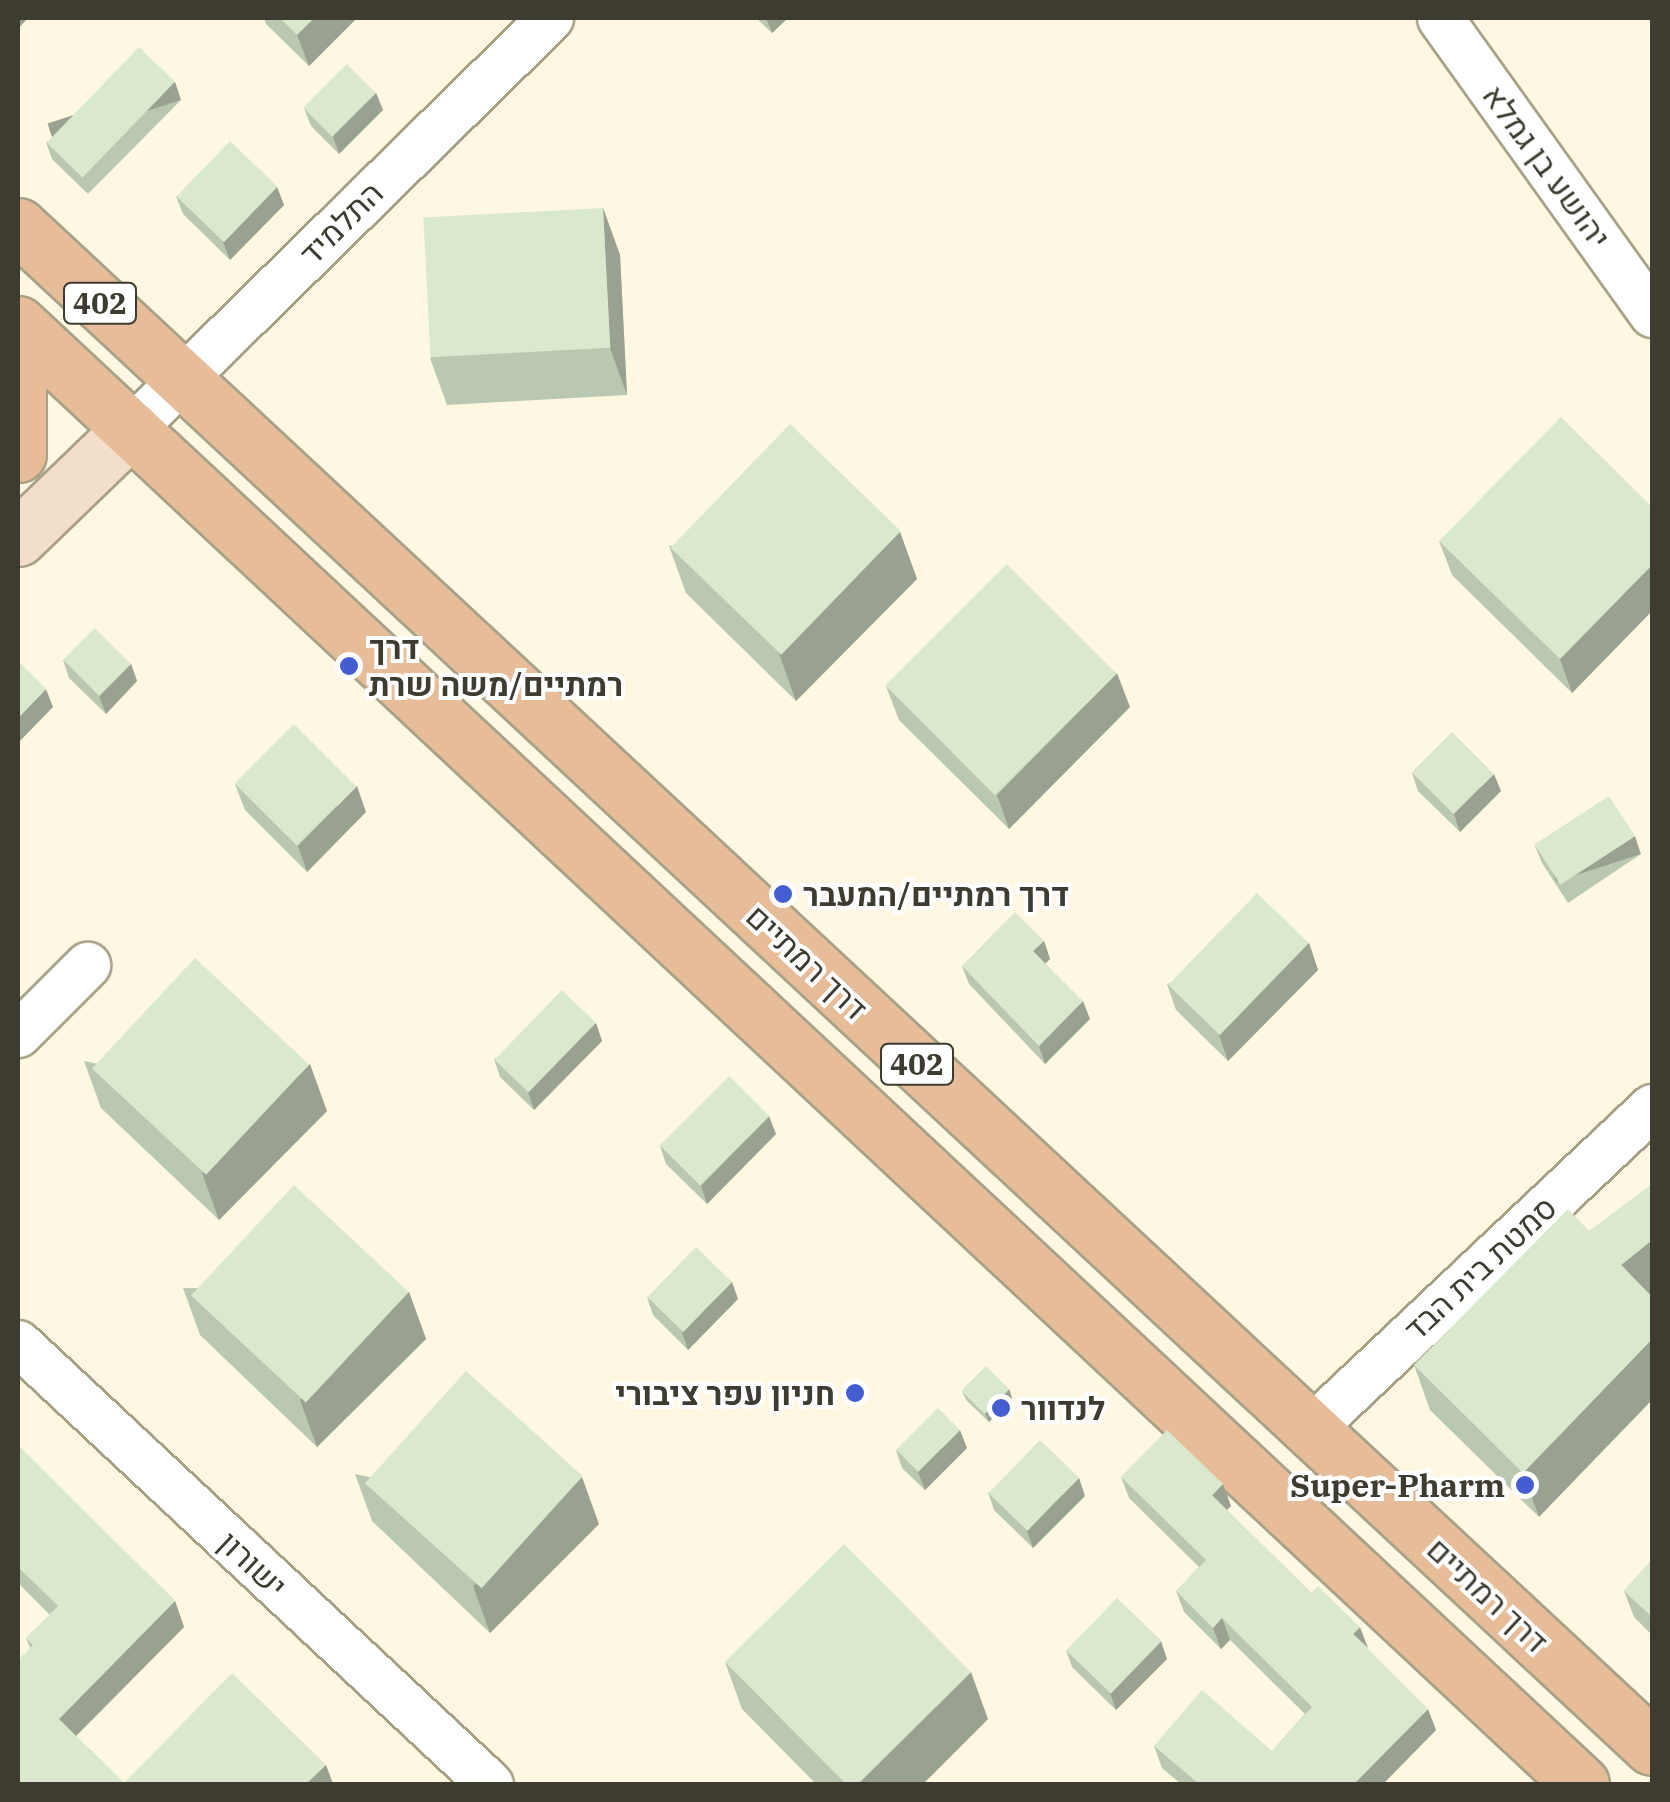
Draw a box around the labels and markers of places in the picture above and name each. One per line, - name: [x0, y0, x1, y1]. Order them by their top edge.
- place label: דרך רמתיים/משה שרת: [369, 629, 623, 704]
- marker: דרך רמתיים/משה שרת: [338, 655, 360, 677]
- place label: דרך רמתיים/המעבר: [803, 875, 1069, 913]
- marker: דרך רמתיים/המעבר: [772, 883, 794, 905]
- place label: חניון עפר ציבורי: [615, 1374, 835, 1412]
- marker: חניון עפר ציבורי: [844, 1382, 866, 1404]
- place label: לנדוור: [1021, 1389, 1105, 1427]
- marker: לנדוור: [990, 1397, 1012, 1419]
- place label: Super-Pharm: [1290, 1466, 1505, 1504]
- marker: Super-Pharm: [1514, 1474, 1536, 1496]

